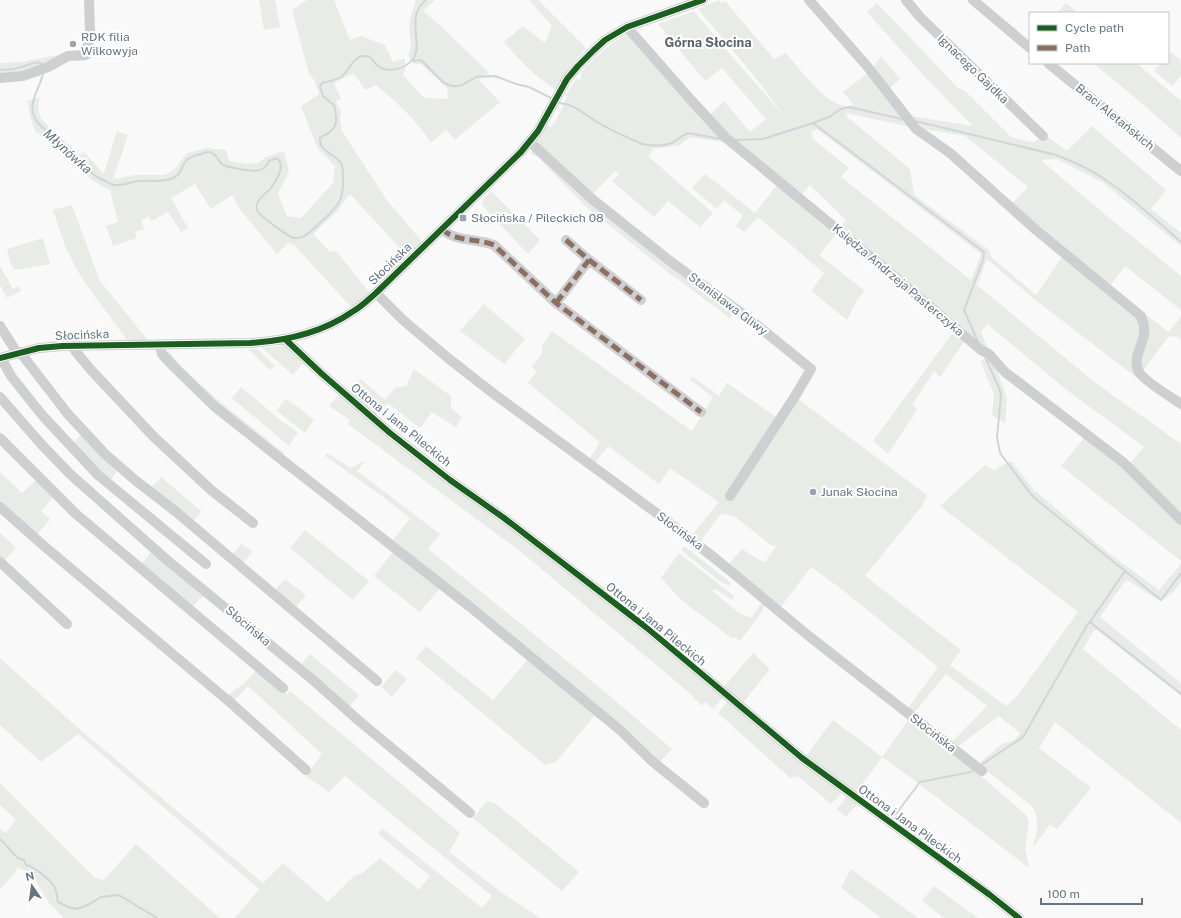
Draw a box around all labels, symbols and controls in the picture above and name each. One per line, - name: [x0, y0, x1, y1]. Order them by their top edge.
- legend: [1029, 12, 1169, 64]
- text: Cycle path: [1065, 21, 1124, 35]
- place label: RDK filia Wilkowyja: [81, 30, 138, 58]
- street label: Ignacego Gajdka: [935, 31, 1011, 107]
- district label: Górna Słocina: [664, 35, 752, 50]
- marker: RDK filia Wilkowyja: [68, 39, 78, 49]
- text: Path: [1065, 41, 1091, 55]
- street label: Braci Aletańskich: [1073, 81, 1157, 153]
- water label: Młynówka: [40, 126, 95, 177]
- place label: Słocińska / Pileckich 08: [471, 211, 604, 225]
- marker: Słocińska / Pileckich 08: [458, 213, 468, 223]
- street label: Księdza Andrzeja Pasterczyka: [830, 221, 966, 339]
- street label: Słocińska: [366, 240, 414, 288]
- street label: Stanisława Gliwy: [686, 270, 771, 339]
- street label: Słocińska: [55, 327, 109, 343]
- street label: Ottona i Jana Pileckich: [348, 380, 454, 470]
- place label: Junak Słocina: [821, 485, 898, 499]
- marker: Junak Słocina: [808, 487, 818, 497]
- street label: Słocińska: [654, 509, 706, 553]
- street label: Ottona i Jana Pileckich: [603, 579, 709, 669]
- street label: Słocińska: [223, 603, 273, 649]
- street label: Słocińska: [907, 711, 959, 755]
- street label: Ottona i Jana Pileckich: [856, 782, 965, 866]
- north arrow: [12, 866, 52, 906]
- text: N: [24, 869, 35, 883]
- scale bar: [1041, 880, 1142, 906]
- text: 100 m: [1047, 887, 1080, 901]

